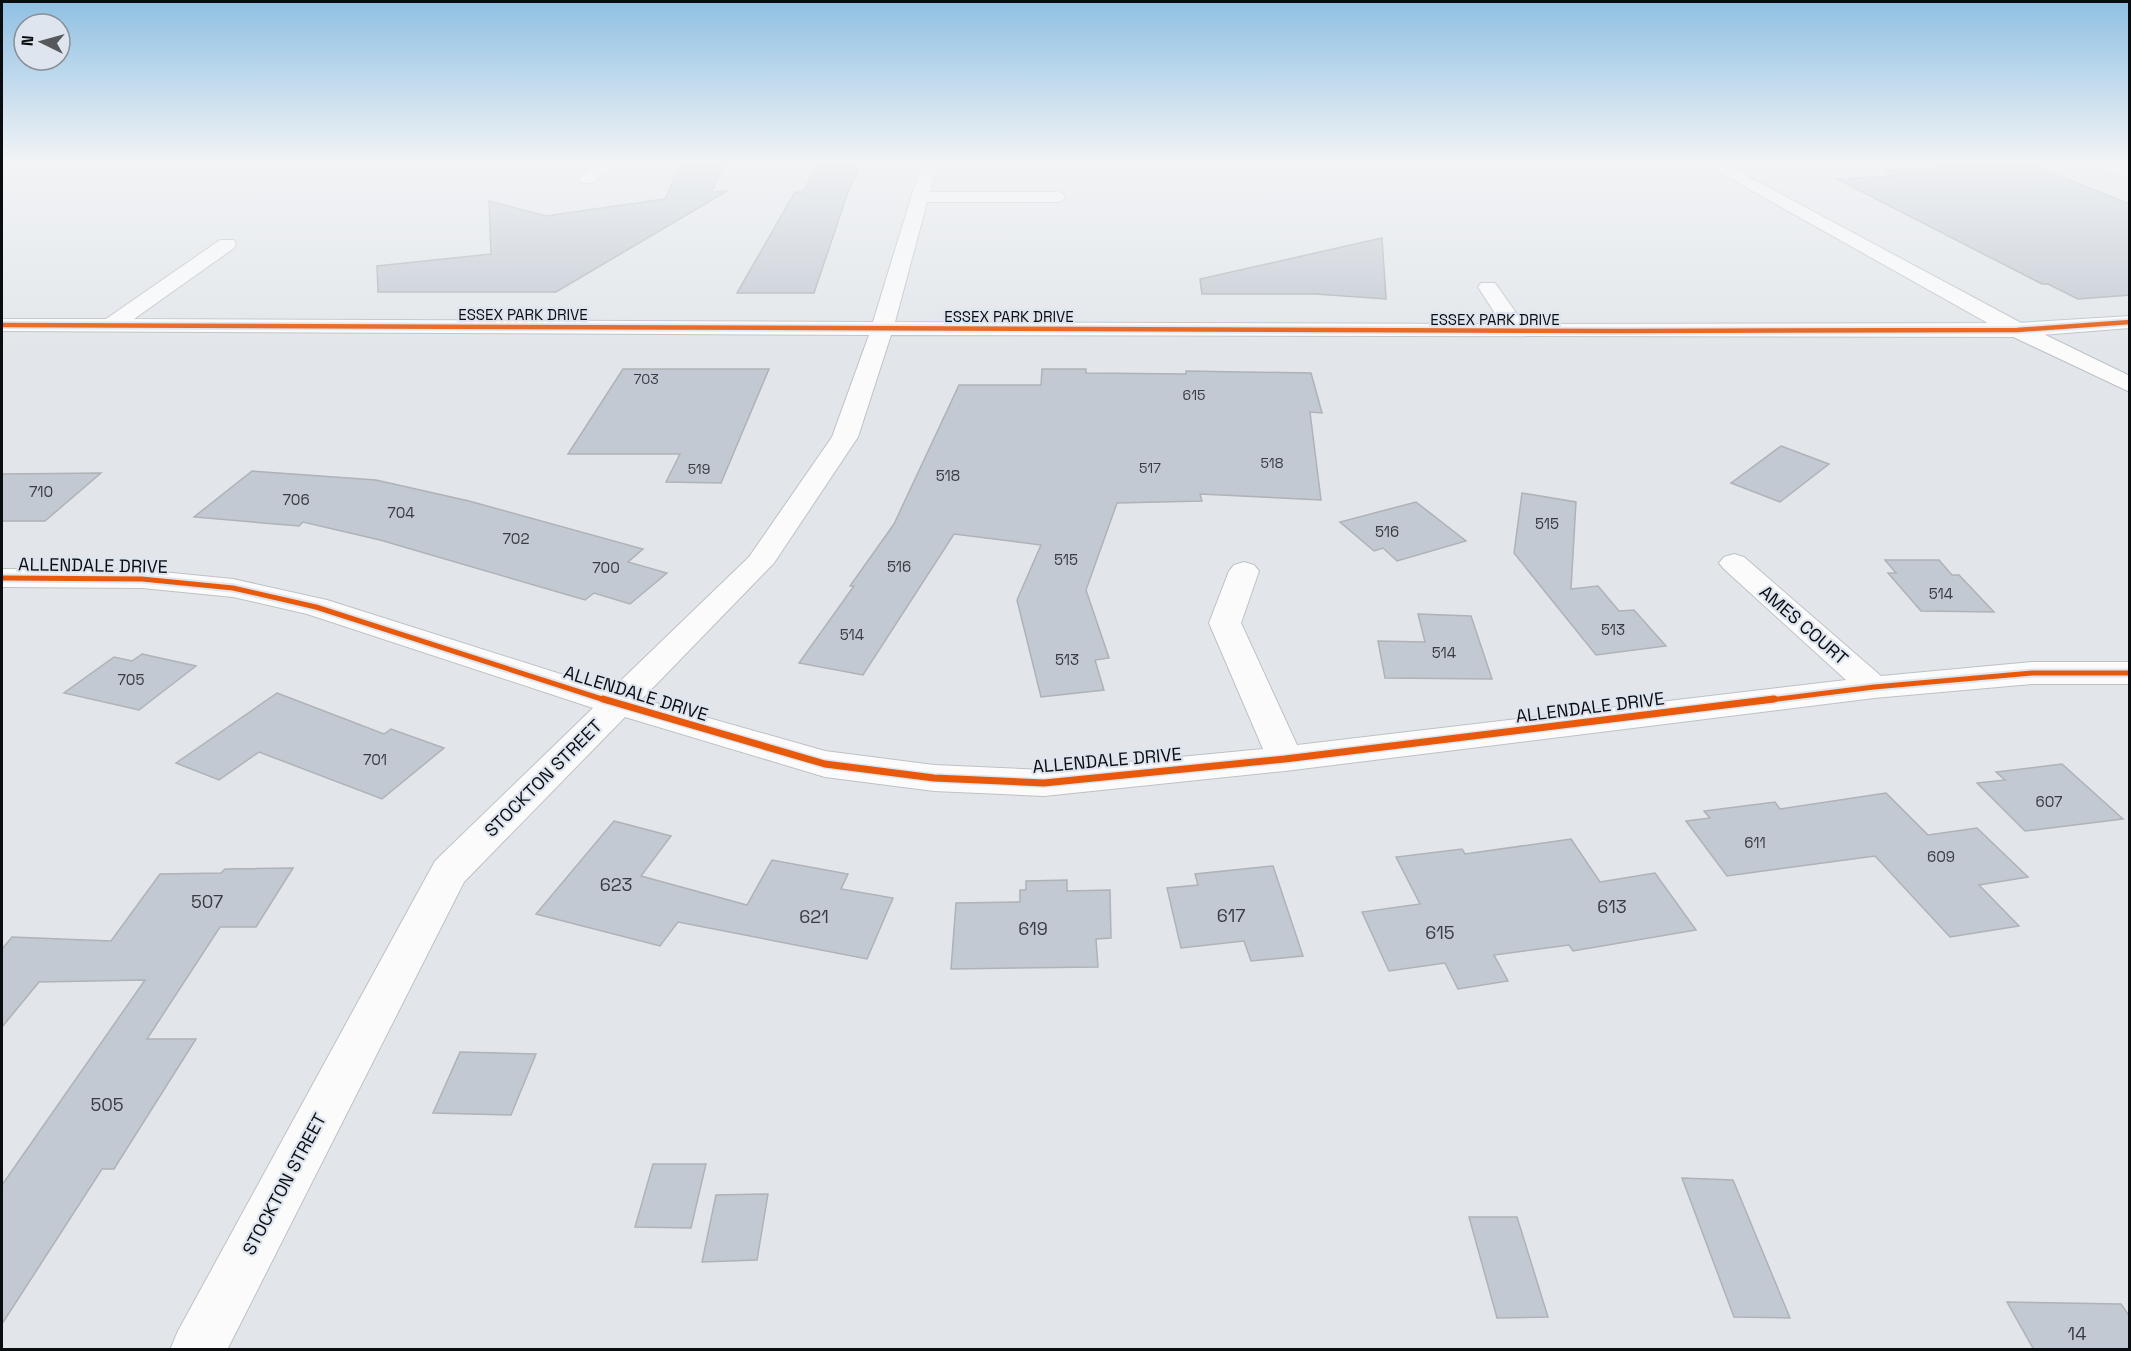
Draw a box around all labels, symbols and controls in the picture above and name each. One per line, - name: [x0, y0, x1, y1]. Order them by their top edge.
- north arrow: [12, 12, 72, 72]
- text: N: [17, 34, 38, 47]
- street label: ESSEX PARK DRIVE: [458, 305, 588, 324]
- street label: ESSEX PARK DRIVE: [944, 307, 1074, 326]
- street label: ESSEX PARK DRIVE: [1430, 310, 1560, 329]
- house number: 703: [633, 370, 659, 388]
- house number: 615: [1183, 386, 1205, 404]
- house number: 518: [1261, 454, 1284, 472]
- house number: 517: [1139, 459, 1161, 477]
- house number: 519: [688, 460, 710, 478]
- house number: 518: [936, 466, 960, 485]
- house number: 710: [29, 482, 53, 501]
- house number: 706: [282, 490, 310, 509]
- house number: 704: [387, 503, 415, 522]
- house number: 515: [1535, 514, 1559, 533]
- house number: 516: [1375, 522, 1399, 541]
- house number: 702: [502, 529, 530, 548]
- house number: 515: [1054, 550, 1078, 569]
- street label: ALLENDALE DRIVE: [18, 552, 168, 578]
- house number: 516: [887, 557, 911, 576]
- house number: 700: [592, 558, 620, 577]
- street label: AMES COURT: [1755, 580, 1853, 670]
- house number: 514: [1929, 584, 1953, 603]
- house number: 513: [1601, 620, 1625, 639]
- house number: 514: [840, 625, 864, 644]
- house number: 514: [1432, 643, 1456, 662]
- house number: 513: [1055, 650, 1079, 669]
- street label: ALLENDALE DRIVE: [561, 660, 711, 726]
- house number: 705: [118, 670, 144, 689]
- street label: ALLENDALE DRIVE: [1514, 686, 1666, 728]
- street label: STOCKTON STREET: [479, 714, 607, 842]
- street label: ALLENDALE DRIVE: [1031, 742, 1183, 778]
- house number: 701: [363, 750, 387, 769]
- house number: 607: [2036, 792, 2063, 811]
- house number: 611: [1744, 833, 1766, 852]
- house number: 609: [1927, 847, 1955, 866]
- house number: 623: [600, 873, 632, 896]
- house number: 507: [191, 890, 223, 913]
- house number: 613: [1597, 895, 1627, 918]
- house number: 617: [1217, 904, 1245, 927]
- house number: 621: [799, 905, 829, 928]
- house number: 619: [1018, 917, 1048, 940]
- house number: 615: [1425, 921, 1455, 944]
- house number: 505: [90, 1093, 124, 1116]
- street label: STOCKTON STREET: [237, 1109, 331, 1259]
- house number: 14: [2068, 1322, 2086, 1345]

